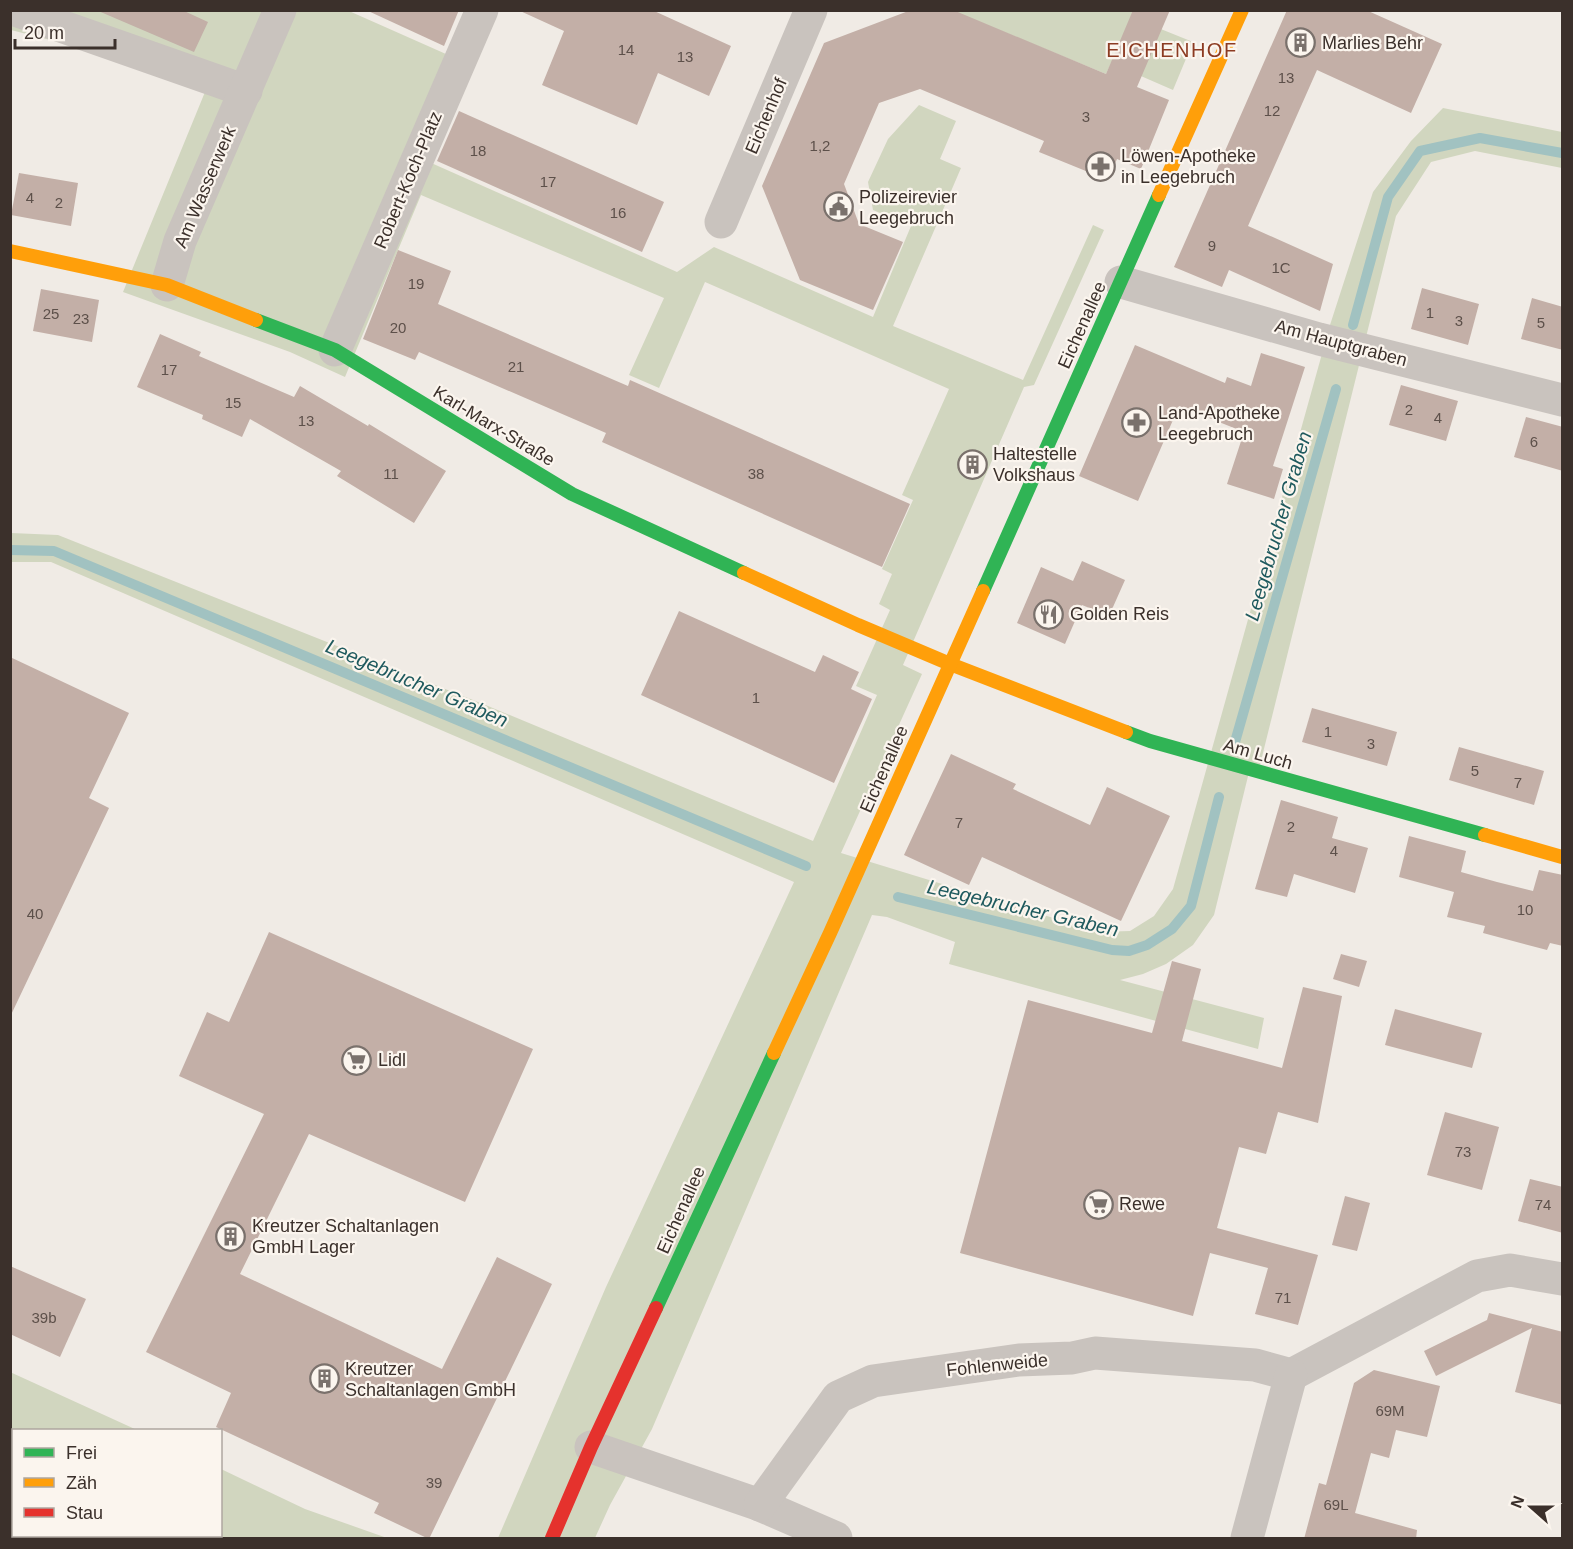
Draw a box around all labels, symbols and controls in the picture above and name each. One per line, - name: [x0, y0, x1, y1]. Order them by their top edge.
- scale bar: [15, 12, 116, 50]
- text: 20 m: [24, 23, 64, 43]
- building icon: Marlies Behr: [1285, 27, 1317, 59]
- place label: Marlies Behr: [1322, 33, 1423, 53]
- district label: EICHENHOF: [1106, 39, 1238, 61]
- house number: 14: [618, 41, 634, 58]
- house number: 13: [677, 48, 693, 65]
- house number: 13: [1278, 69, 1294, 86]
- street label: Eichenhof: [741, 74, 791, 157]
- house number: 12: [1264, 102, 1280, 119]
- street label: Robert-Koch-Platz: [370, 108, 446, 252]
- house number: 3: [1082, 108, 1090, 125]
- street label: Am Wasserwerk: [170, 122, 240, 251]
- house number: 1,2: [810, 137, 830, 154]
- house number: 18: [470, 142, 486, 159]
- place label: Löwen-Apotheke in Leegebruch: [1121, 146, 1256, 187]
- pharmacy icon: Löwen-Apotheke in Leegebruch: [1084, 150, 1116, 182]
- house number: 17: [540, 173, 556, 190]
- place label: Polizeirevier Leegebruch: [859, 187, 957, 228]
- house number: 4: [26, 189, 34, 206]
- public building icon: Polizeirevier Leegebruch: [822, 191, 854, 223]
- house number: 2: [55, 194, 63, 211]
- house number: 16: [610, 204, 626, 221]
- house number: 9: [1208, 237, 1216, 254]
- house number: 1C: [1271, 259, 1291, 276]
- house number: 19: [408, 275, 424, 292]
- street label: Eichenallee: [1054, 278, 1110, 372]
- house number: 1: [1426, 304, 1434, 321]
- house number: 25: [43, 305, 59, 322]
- house number: 23: [73, 310, 89, 327]
- house number: 3: [1455, 312, 1463, 329]
- house number: 5: [1537, 314, 1545, 331]
- street label: Am Hauptgraben: [1273, 316, 1409, 370]
- house number: 20: [390, 319, 406, 336]
- house number: 21: [508, 358, 524, 375]
- house number: 17: [161, 361, 177, 378]
- street label: Karl-Marx-Straße: [430, 382, 558, 470]
- house number: 15: [225, 394, 241, 411]
- house number: 2: [1405, 401, 1413, 418]
- place label: Land-Apotheke Leegebruch: [1158, 403, 1280, 444]
- pharmacy icon: Land-Apotheke Leegebruch: [1121, 407, 1153, 439]
- house number: 4: [1434, 409, 1442, 426]
- house number: 13: [298, 412, 314, 429]
- water label: Leegebrucher Graben: [1240, 429, 1316, 623]
- house number: 6: [1530, 433, 1538, 450]
- place label: Haltestelle Volkshaus: [993, 444, 1077, 485]
- building icon: Haltestelle Volkshaus: [956, 448, 988, 480]
- house number: 11: [383, 465, 399, 482]
- house number: 38: [748, 465, 764, 482]
- restaurant icon: Golden Reis: [1033, 598, 1065, 630]
- place label: Golden Reis: [1070, 604, 1169, 624]
- water label: Leegebrucher Graben: [323, 635, 511, 731]
- house number: 1: [752, 689, 760, 706]
- street label: Eichenallee: [856, 722, 912, 816]
- house number: 1: [1324, 723, 1332, 740]
- street label: Am Luch: [1221, 735, 1295, 773]
- house number: 3: [1367, 735, 1375, 752]
- house number: 5: [1471, 762, 1479, 779]
- house number: 7: [1514, 774, 1522, 791]
- house number: 7: [955, 814, 963, 831]
- house number: 2: [1287, 818, 1295, 835]
- house number: 4: [1330, 842, 1338, 859]
- water label: Leegebrucher Graben: [925, 875, 1121, 941]
- house number: 10: [1517, 901, 1533, 918]
- house number: 40: [27, 905, 43, 922]
- supermarket icon: Lidl: [341, 1044, 373, 1076]
- place label: Lidl: [378, 1050, 406, 1070]
- house number: 73: [1455, 1143, 1471, 1160]
- street label: Eichenallee: [653, 1163, 709, 1257]
- supermarket icon: Rewe: [1082, 1188, 1114, 1220]
- place label: Rewe: [1119, 1194, 1165, 1214]
- house number: 74: [1535, 1196, 1551, 1213]
- place label: Kreutzer Schaltanlagen GmbH Lager: [252, 1216, 439, 1257]
- building icon: Kreutzer Schaltanlagen GmbH Lager: [215, 1220, 247, 1252]
- house number: 71: [1275, 1289, 1291, 1306]
- house number: 39b: [31, 1309, 57, 1326]
- street label: Fohlenweide: [945, 1350, 1049, 1380]
- place label: Kreutzer Schaltanlagen GmbH: [345, 1359, 516, 1400]
- building icon: Kreutzer Schaltanlagen GmbH: [308, 1363, 340, 1395]
- house number: 69M: [1375, 1402, 1405, 1419]
- legend: [12, 1429, 222, 1537]
- text: Frei: [66, 1443, 97, 1463]
- text: Zäh: [66, 1473, 97, 1493]
- house number: 39: [426, 1474, 442, 1491]
- north arrow: [1501, 1477, 1561, 1537]
- text: N: [1507, 1493, 1527, 1510]
- house number: 69L: [1323, 1496, 1349, 1513]
- text: Stau: [66, 1503, 103, 1523]

